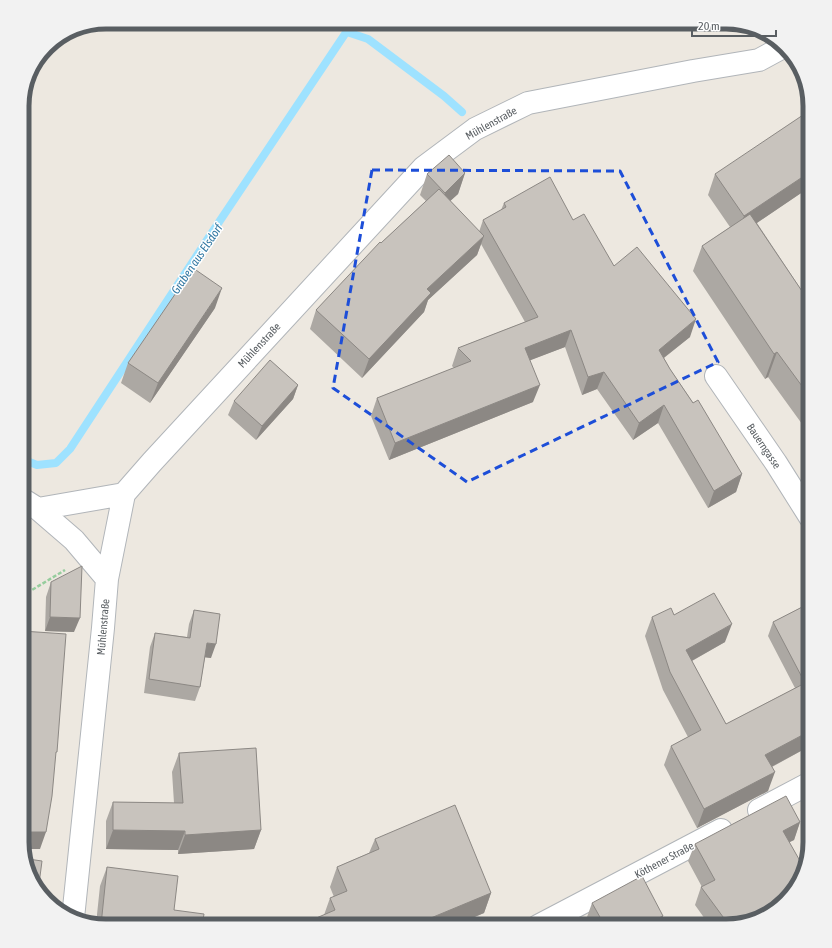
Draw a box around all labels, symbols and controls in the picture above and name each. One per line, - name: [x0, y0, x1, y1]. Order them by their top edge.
- scale bar: [692, 12, 776, 38]
- text: 20 m: [698, 19, 720, 33]
- street label: Mühlenstraße: [463, 104, 519, 142]
- water label: Graben aus Elsdorf: [168, 221, 226, 297]
- street label: Mühlenstraße: [235, 320, 283, 370]
- street label: Bauerngasse: [745, 421, 783, 471]
- street label: Mühlenstraße: [95, 598, 111, 656]
- street label: Köthener Straße: [632, 839, 696, 881]

